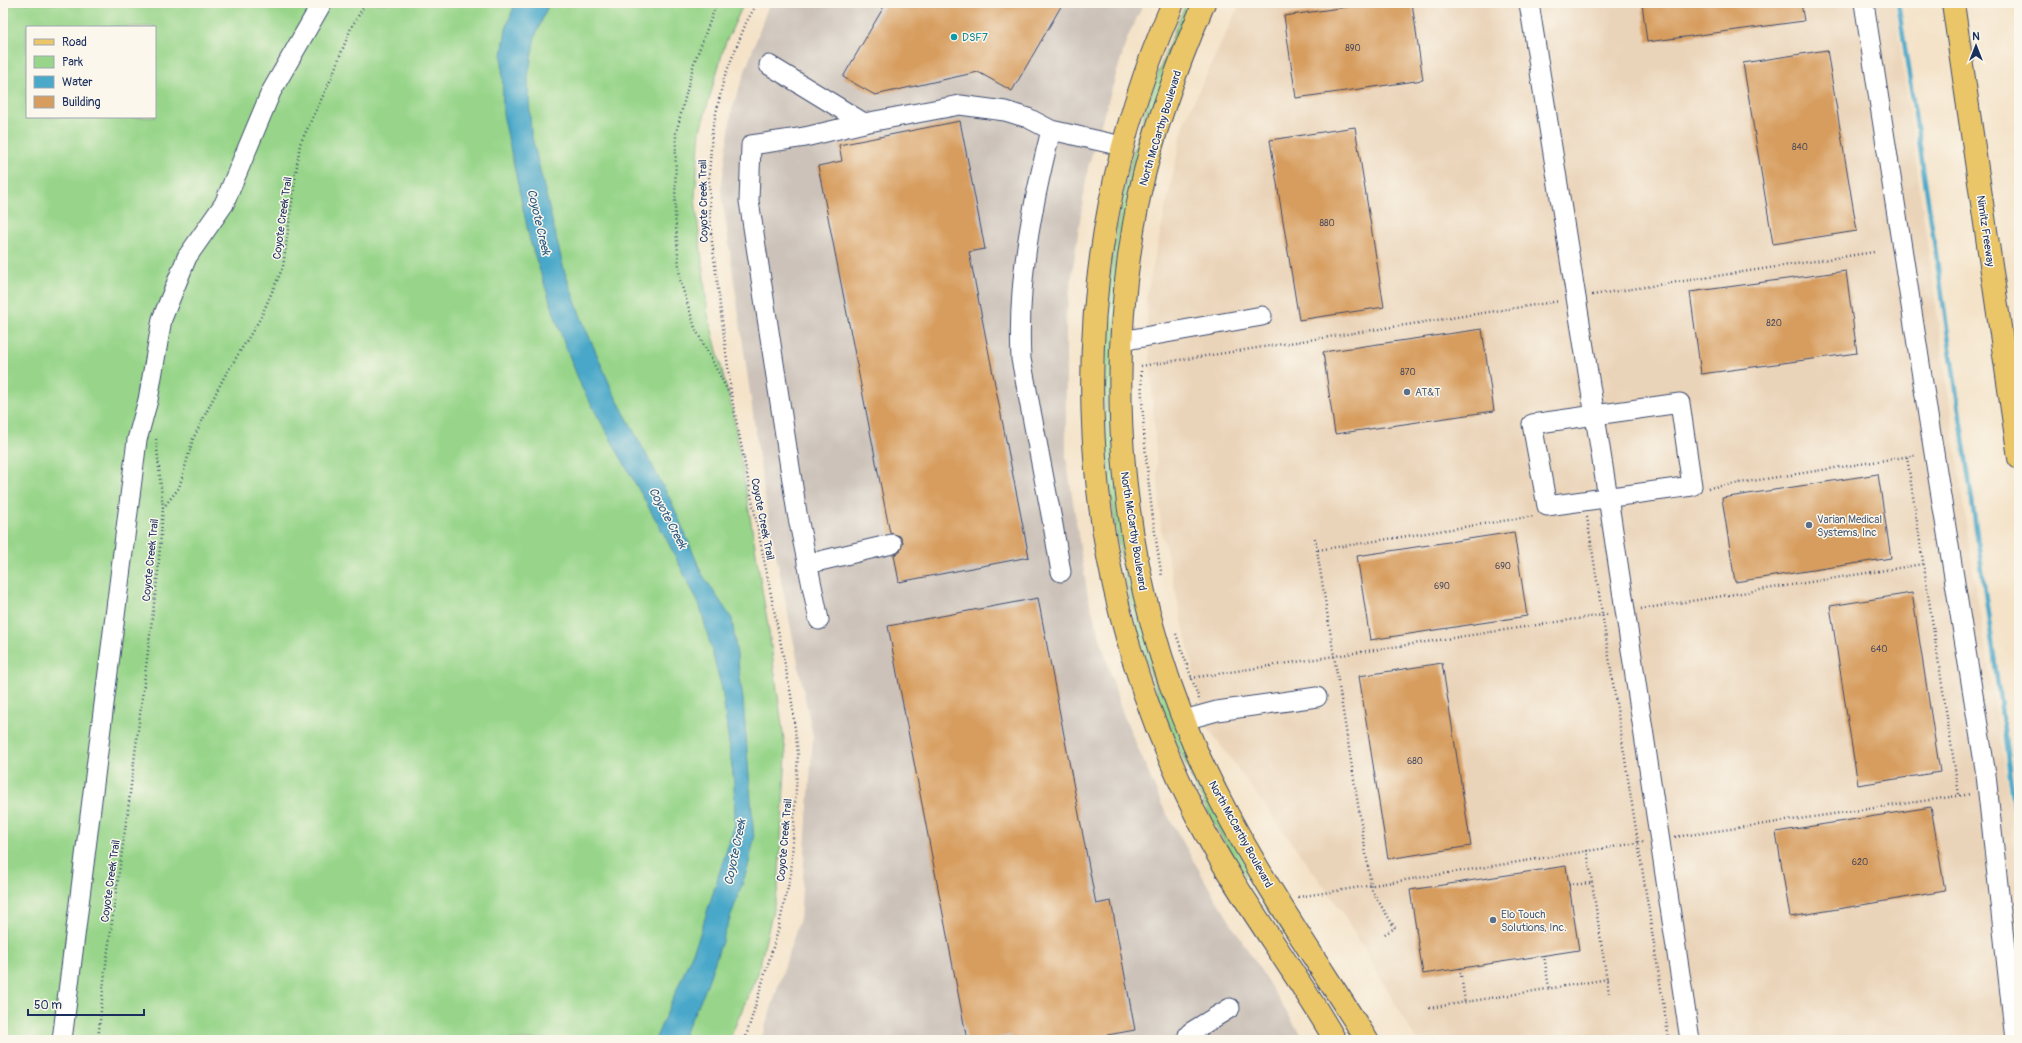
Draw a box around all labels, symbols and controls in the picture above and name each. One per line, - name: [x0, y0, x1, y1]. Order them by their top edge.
- legend: [26, 26, 156, 118]
- north arrow: [1956, 26, 1996, 66]
- text: N: [1972, 30, 1980, 43]
- place label: DSF7: [962, 31, 988, 44]
- marker: DSF7: [949, 32, 959, 42]
- text: Road: [62, 35, 87, 50]
- house number: 890: [1345, 43, 1361, 54]
- text: Park: [62, 55, 83, 70]
- street label: North McCarthy Boulevard: [1137, 69, 1184, 187]
- text: Water: [62, 75, 93, 90]
- text: Building: [62, 95, 101, 110]
- house number: 840: [1792, 142, 1808, 153]
- street label: Coyote Creek Trail: [696, 159, 711, 243]
- street label: Coyote Creek Trail: [270, 176, 295, 260]
- water label: Coyote Creek: [524, 188, 554, 257]
- street label: Nimitz Freeway: [1974, 195, 1997, 268]
- house number: 880: [1319, 218, 1335, 229]
- house number: 820: [1766, 318, 1782, 329]
- house number: 870: [1400, 367, 1416, 378]
- place label: AT&T: [1415, 386, 1440, 399]
- marker: AT&T: [1402, 387, 1412, 397]
- street label: North McCarthy Boulevard: [1118, 471, 1149, 591]
- street label: Coyote Creek Trail: [748, 477, 777, 561]
- water label: Coyote Creek: [645, 485, 690, 552]
- place label: Varian Medical Systems, Inc: [1817, 513, 1882, 539]
- street label: Coyote Creek Trail: [140, 518, 161, 602]
- marker: Varian Medical Systems, Inc: [1804, 520, 1814, 530]
- house number: 690: [1495, 561, 1511, 572]
- house number: 690: [1434, 581, 1450, 592]
- house number: 640: [1871, 644, 1887, 655]
- house number: 680: [1407, 756, 1423, 767]
- street label: North McCarthy Boulevard: [1206, 779, 1275, 890]
- street label: Coyote Creek Trail: [774, 798, 795, 882]
- water label: Coyote Creek: [721, 817, 750, 886]
- street label: Coyote Creek Trail: [98, 839, 123, 923]
- house number: 620: [1852, 857, 1868, 868]
- place label: Elo Touch Solutions, Inc.: [1501, 908, 1567, 934]
- marker: Elo Touch Solutions, Inc.: [1488, 915, 1498, 925]
- scale bar: [28, 991, 144, 1017]
- text: 50 m: [34, 998, 62, 1013]

